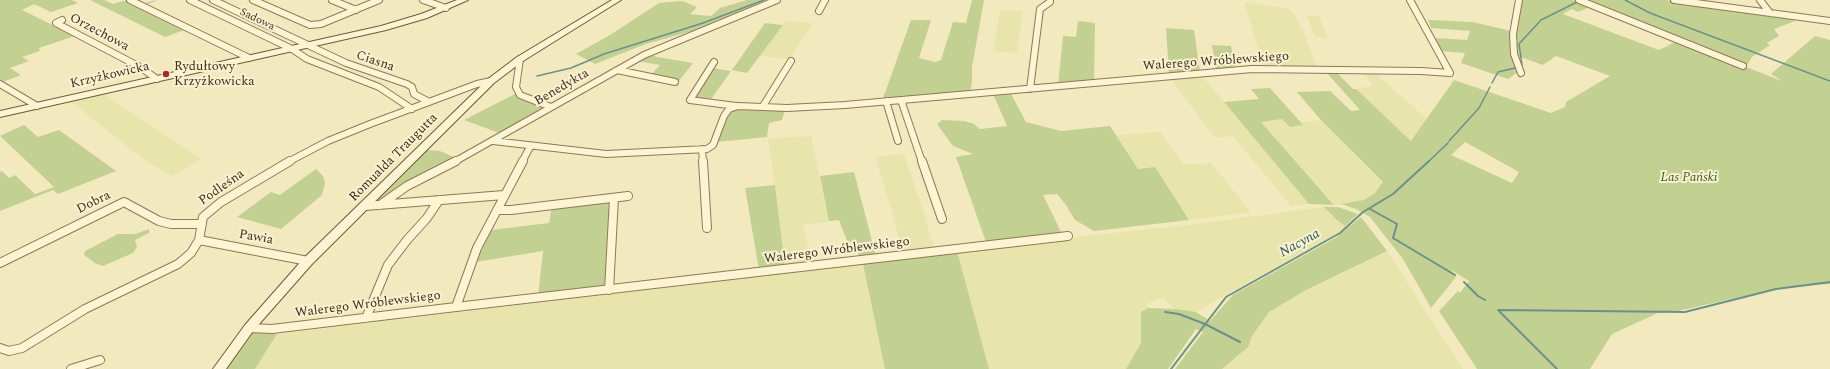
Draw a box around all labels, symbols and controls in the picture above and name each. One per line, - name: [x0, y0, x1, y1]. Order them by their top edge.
- street label: Sadowa: [237, 6, 277, 34]
- street label: Orzechowa: [67, 11, 131, 55]
- street label: Ciasna: [354, 48, 396, 76]
- street label: Walerego Wróblewskiego: [1142, 49, 1290, 75]
- street label: Krzyżkowicka: [69, 59, 151, 93]
- place label: Rydułtowy Krzyżkowicka: [174, 59, 255, 90]
- street label: Benedykta: [532, 66, 592, 110]
- marker: Rydułtowy Krzyżkowicka: [161, 69, 171, 79]
- street label: Romualda Traugutta: [347, 111, 441, 205]
- street label: Podleśna: [196, 167, 248, 209]
- park label: Las Pański: [1660, 170, 1718, 186]
- street label: Dobra: [74, 188, 114, 218]
- water label: Nacyna: [1277, 226, 1323, 262]
- street label: Pawia: [238, 227, 274, 249]
- street label: Walerego Wróblewskiego: [763, 234, 911, 268]
- street label: Walerego Wróblewskiego: [294, 288, 442, 322]

